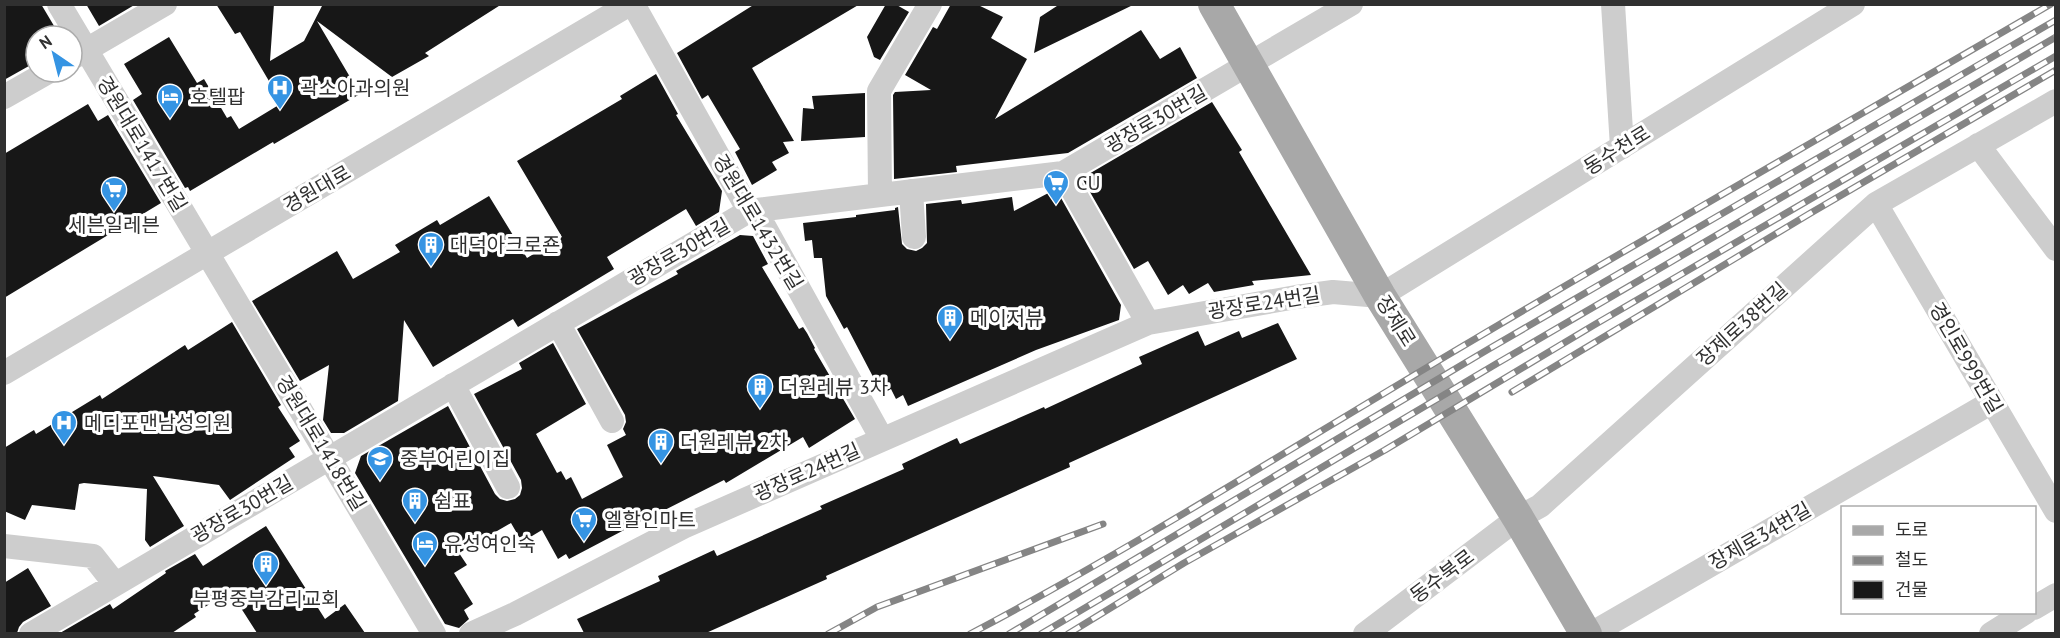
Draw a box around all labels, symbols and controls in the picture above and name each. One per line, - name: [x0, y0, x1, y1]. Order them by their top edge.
- north arrow: [24, 24, 84, 84]
- text: N: [35, 31, 55, 53]
- street label: 경원대로1417번길: [91, 71, 193, 217]
- hospital icon: 곽소아과의원: [265, 73, 295, 111]
- place label: 곽소아과의원: [300, 75, 410, 101]
- street label: 광장로30번길: [1100, 79, 1212, 159]
- hotel icon: 호텔팝: [155, 82, 185, 120]
- place label: 호텔팝: [190, 84, 245, 110]
- street label: 동수천로: [1579, 119, 1655, 181]
- street label: 경원대로1432번길: [707, 149, 809, 295]
- street label: 경원대로: [279, 159, 355, 219]
- supermarket icon: CU: [1041, 168, 1071, 206]
- place label: CU: [1076, 170, 1100, 196]
- supermarket icon: 세븐일레븐: [99, 175, 129, 213]
- place label: 세븐일레븐: [68, 212, 160, 238]
- street label: 광장로30번길: [623, 212, 735, 292]
- building icon: 대덕아크로죤: [416, 230, 446, 268]
- place label: 대덕아크로죤: [450, 232, 560, 258]
- street label: 장제로38번길: [1691, 276, 1793, 372]
- street label: 광장로24번길: [1206, 281, 1322, 325]
- street label: 장제로: [1370, 291, 1422, 351]
- street label: 경인로999번길: [1924, 298, 2008, 418]
- building icon: 메이저뷰: [935, 303, 965, 341]
- place label: 메이저뷰: [970, 305, 1044, 331]
- street label: 경원대로1418번길: [270, 370, 372, 516]
- building icon: 더원레뷰 3차: [745, 372, 775, 410]
- place label: 더원레뷰 3차: [780, 374, 888, 400]
- hospital icon: 메디포맨남성의원: [49, 408, 79, 446]
- place label: 메디포맨남성의원: [84, 410, 231, 436]
- building icon: 더원레뷰 2차: [646, 427, 676, 465]
- place label: 더원레뷰 2차: [680, 429, 788, 455]
- street label: 광장로24번길: [750, 437, 864, 507]
- school or university icon: 중부어린이집: [365, 444, 395, 482]
- place label: 중부어린이집: [400, 446, 510, 472]
- street label: 광장로30번길: [186, 469, 298, 549]
- building icon: 쉼표: [400, 486, 430, 524]
- place label: 쉼표: [434, 488, 471, 514]
- street label: 장제로34번길: [1704, 496, 1816, 576]
- supermarket icon: 엘할인마트: [569, 505, 599, 543]
- legend: [1841, 506, 2036, 614]
- place label: 엘할인마트: [604, 507, 696, 533]
- text: 도로: [1895, 518, 1928, 541]
- hotel icon: 유성여인숙: [410, 529, 440, 567]
- place label: 유성여인숙: [444, 531, 536, 557]
- street label: 동수북로: [1405, 543, 1479, 609]
- text: 철도: [1895, 548, 1928, 571]
- building icon: 부평중부감리교회: [251, 549, 281, 587]
- text: 건물: [1895, 578, 1928, 601]
- place label: 부평중부감리교회: [192, 586, 340, 612]

